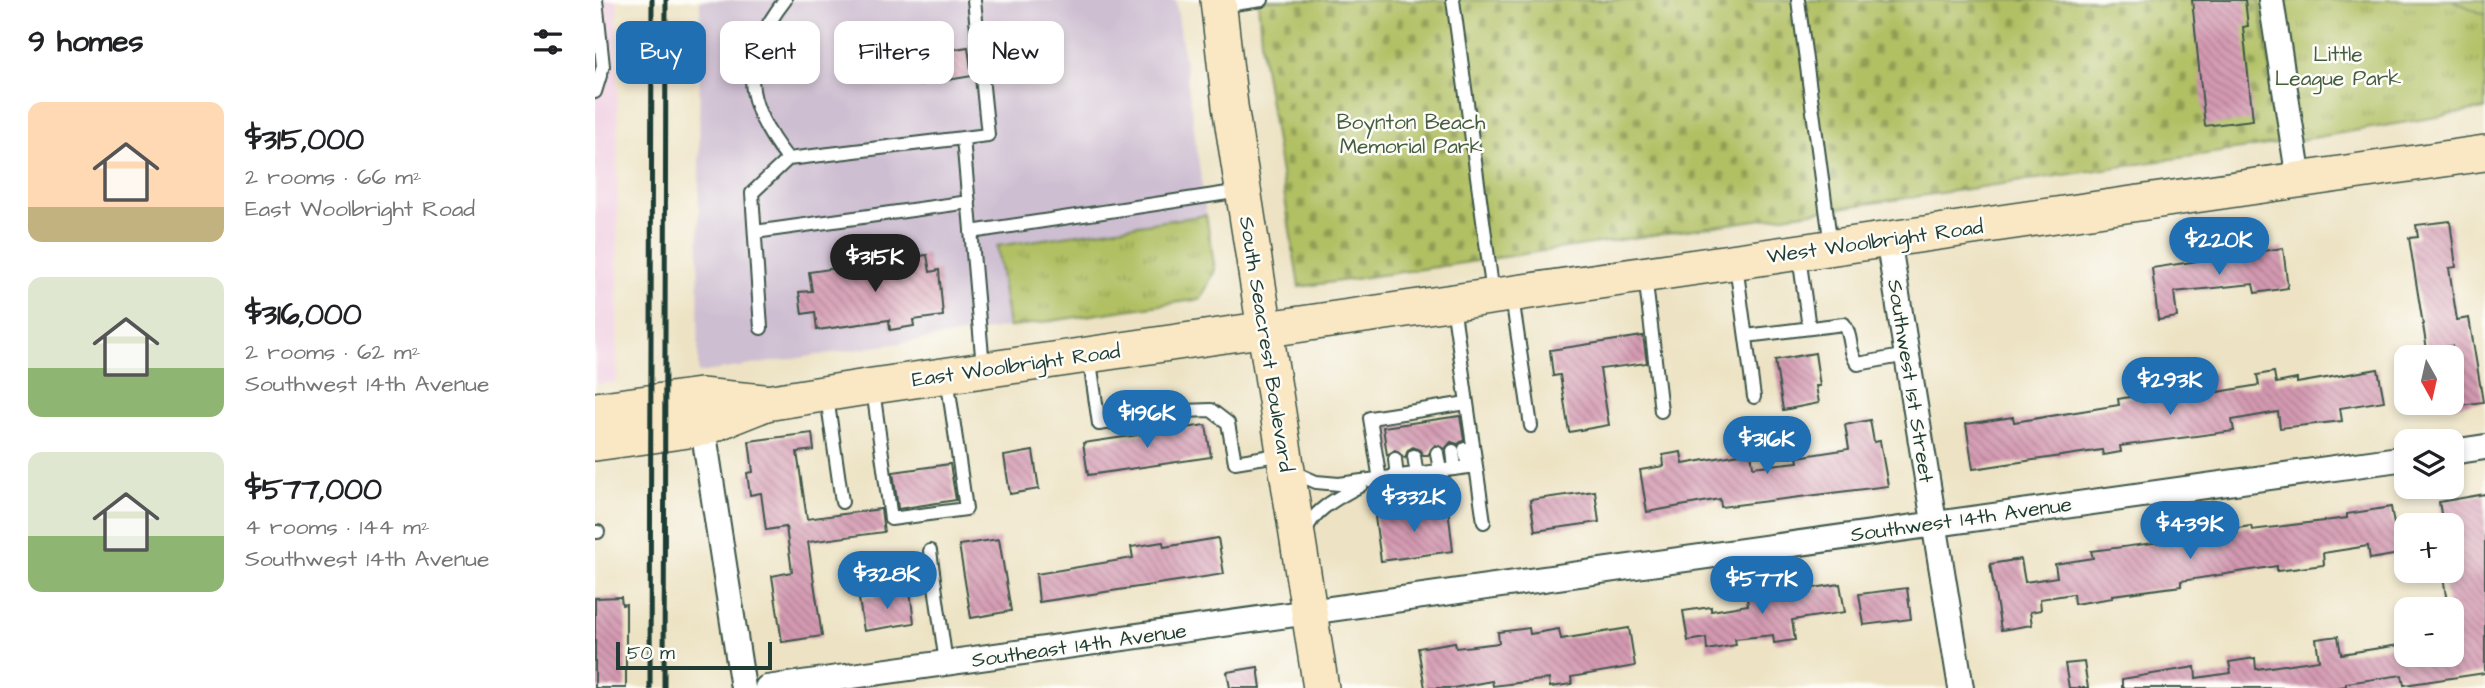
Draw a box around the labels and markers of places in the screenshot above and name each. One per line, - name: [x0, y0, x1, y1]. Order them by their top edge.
- pin: $220K: [2170, 218, 2268, 277]
- pin: $315K: [826, 234, 924, 294]
- pin: $293K: [2121, 358, 2219, 417]
- pin: $196K: [1098, 391, 1196, 450]
- pin: $316K: [1718, 416, 1816, 476]
- pin: $332K: [1365, 475, 1463, 534]
- pin: $439K: [2141, 502, 2239, 561]
- pin: $328K: [838, 552, 936, 611]
- pin: $577K: [1713, 556, 1811, 616]

